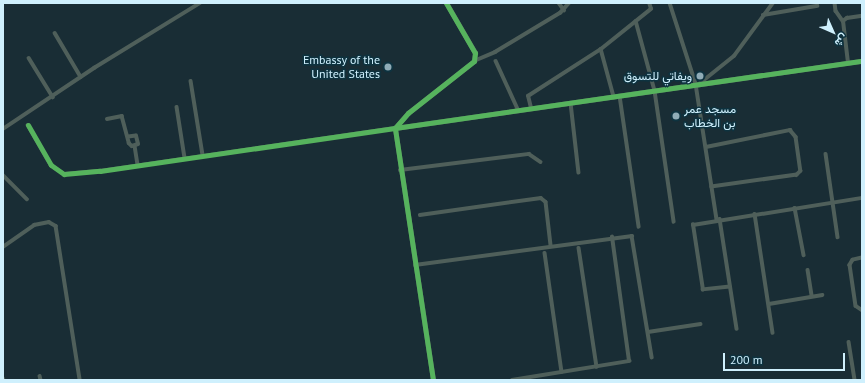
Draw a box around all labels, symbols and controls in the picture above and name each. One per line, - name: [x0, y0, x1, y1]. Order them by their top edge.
- north arrow: [813, 12, 853, 52]
- text: ش: [832, 31, 851, 50]
- place label: Embassy of the United States: [302, 53, 380, 81]
- marker: Embassy of the United States: [383, 62, 393, 72]
- place label: ويفاتي للتسوق: [624, 69, 692, 83]
- marker: ويفاتي للتسوق: [695, 71, 705, 81]
- place label: مسجد عمر بن الخطاب: [684, 102, 736, 130]
- marker: مسجد عمر بن الخطاب: [671, 111, 681, 121]
- scale bar: [725, 345, 847, 371]
- text: 200 m: [730, 352, 763, 367]

